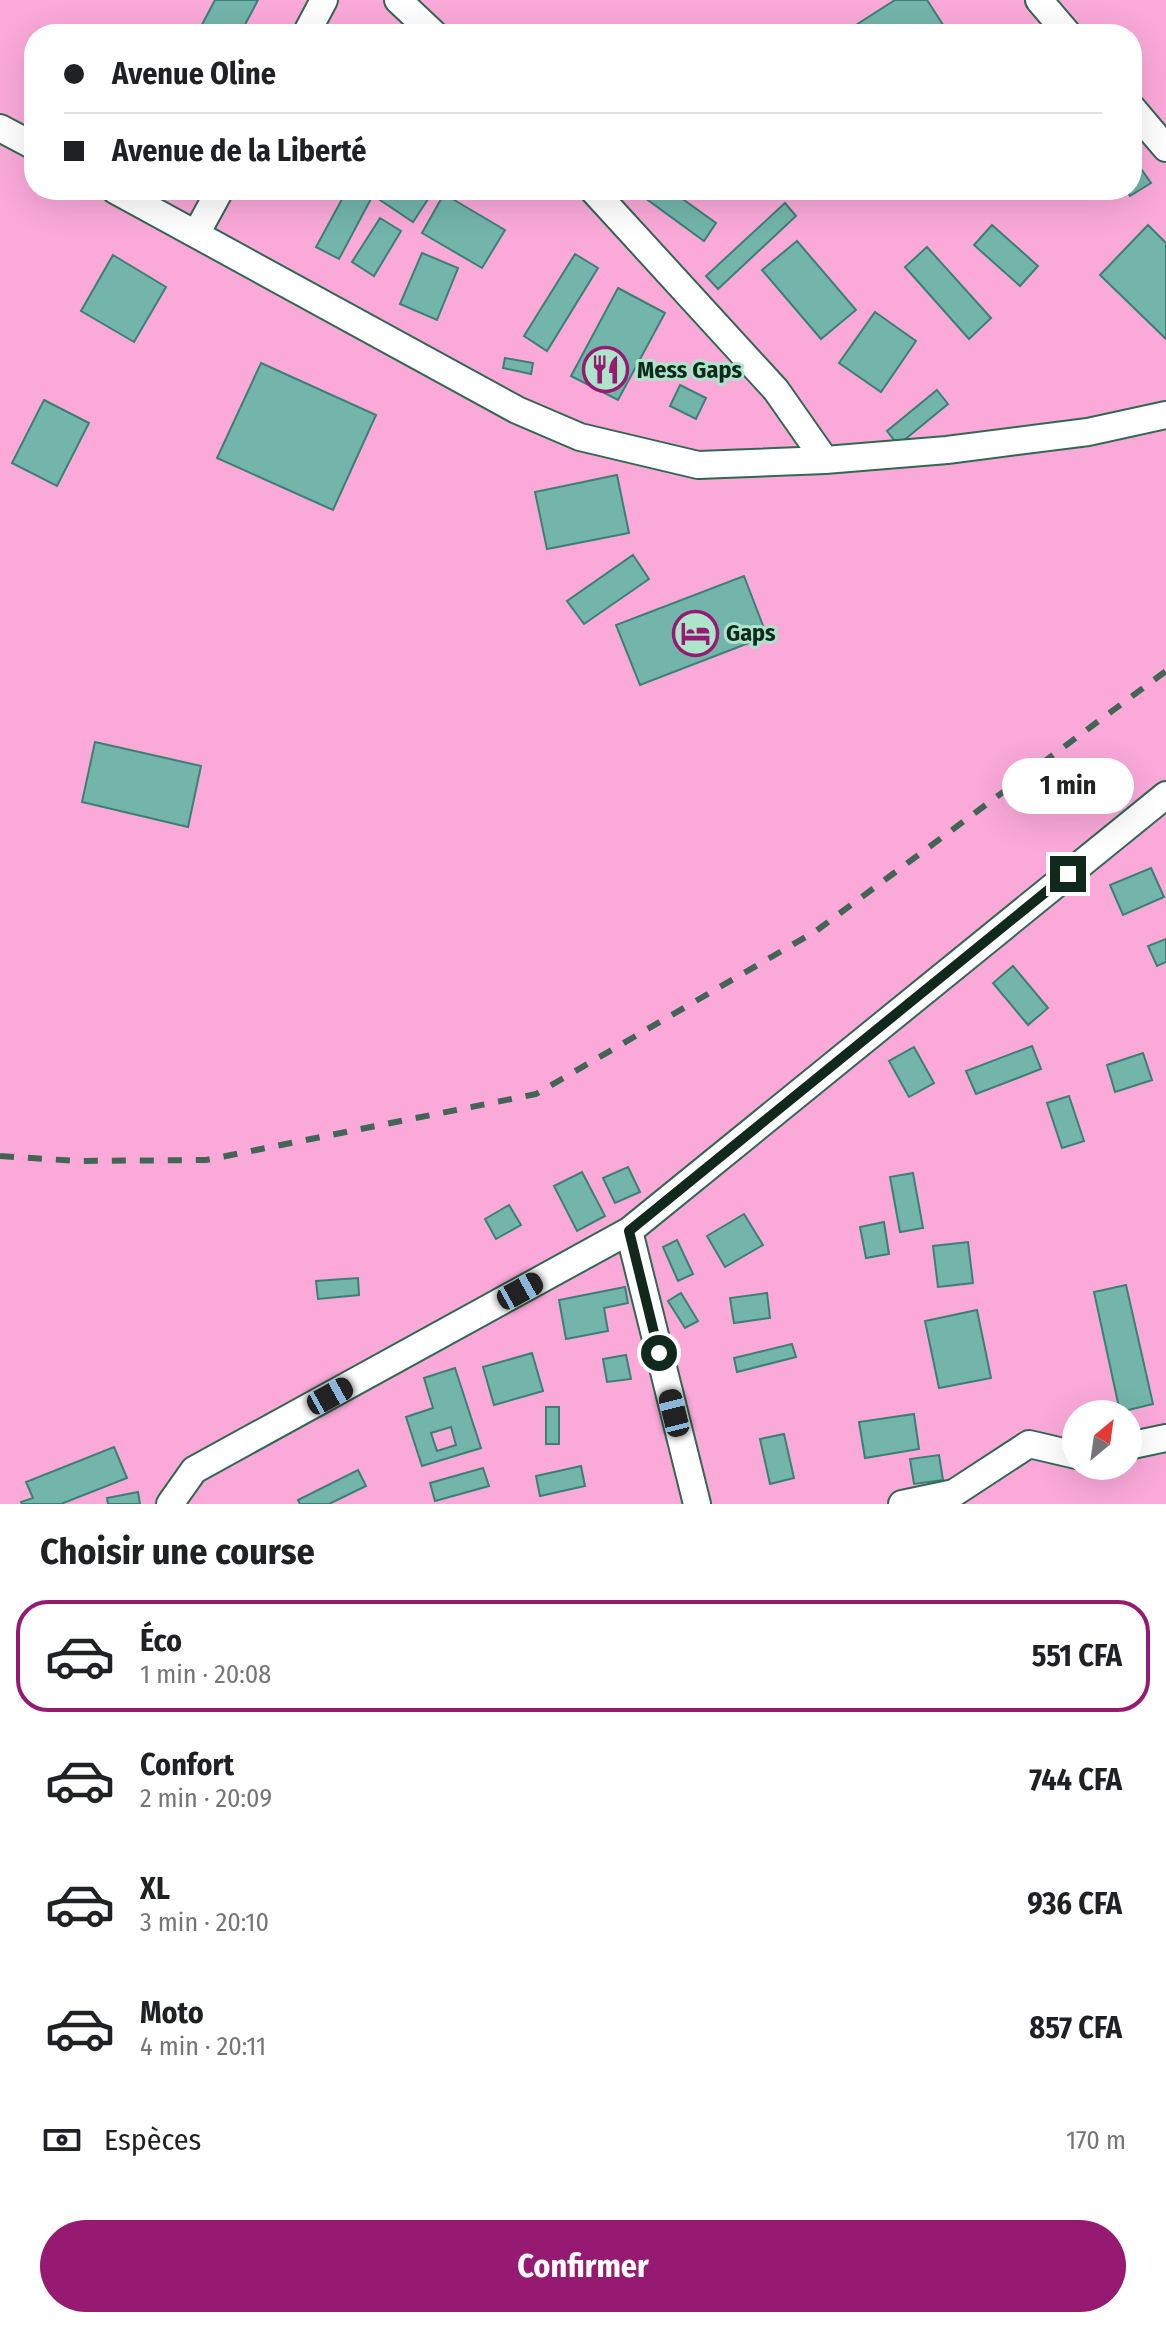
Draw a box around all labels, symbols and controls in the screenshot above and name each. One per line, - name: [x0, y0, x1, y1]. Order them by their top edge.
- text: Avenue Oline: [112, 56, 276, 92]
- text: Avenue de la Liberté: [112, 133, 367, 169]
- restaurant icon: Mess Gaps: [582, 346, 630, 394]
- place label: Mess Gaps: [637, 356, 742, 384]
- hotel icon: Gaps: [671, 609, 719, 657]
- place label: Gaps: [726, 619, 776, 647]
- callout: 1 min: [1002, 758, 1134, 814]
- text: 1 min: [1040, 770, 1096, 801]
- route end: [1050, 856, 1086, 892]
- car: [493, 1269, 547, 1313]
- route start: [641, 1335, 677, 1371]
- car: [303, 1374, 357, 1418]
- car: [657, 1387, 691, 1439]
- north arrow: [1062, 1400, 1142, 1480]
- map controls: [1062, 1400, 1142, 1480]
- text: Choisir une course: [40, 1530, 315, 1574]
- icon: car: [44, 1620, 116, 1692]
- text: Éco: [140, 1623, 182, 1659]
- text: 551 CFA: [1032, 1638, 1122, 1674]
- text: 1 min · 20:08: [140, 1659, 271, 1690]
- icon: car: [44, 1744, 116, 1816]
- text: Confort: [140, 1747, 234, 1783]
- text: 744 CFA: [1029, 1762, 1122, 1798]
- text: 2 min · 20:09: [140, 1783, 272, 1814]
- icon: car: [44, 1868, 116, 1940]
- text: XL: [140, 1871, 170, 1907]
- text: 936 CFA: [1027, 1886, 1122, 1922]
- text: 3 min · 20:10: [140, 1907, 269, 1938]
- icon: car: [44, 1992, 116, 2064]
- text: Moto: [140, 1995, 204, 2031]
- text: 857 CFA: [1029, 2010, 1122, 2046]
- text: 4 min · 20:11: [140, 2031, 266, 2062]
- icon: cash: [40, 2118, 84, 2162]
- text: Espèces: [104, 2122, 201, 2158]
- text: 170 m: [1066, 2125, 1126, 2156]
- button: Confirmer: [40, 2220, 1126, 2312]

